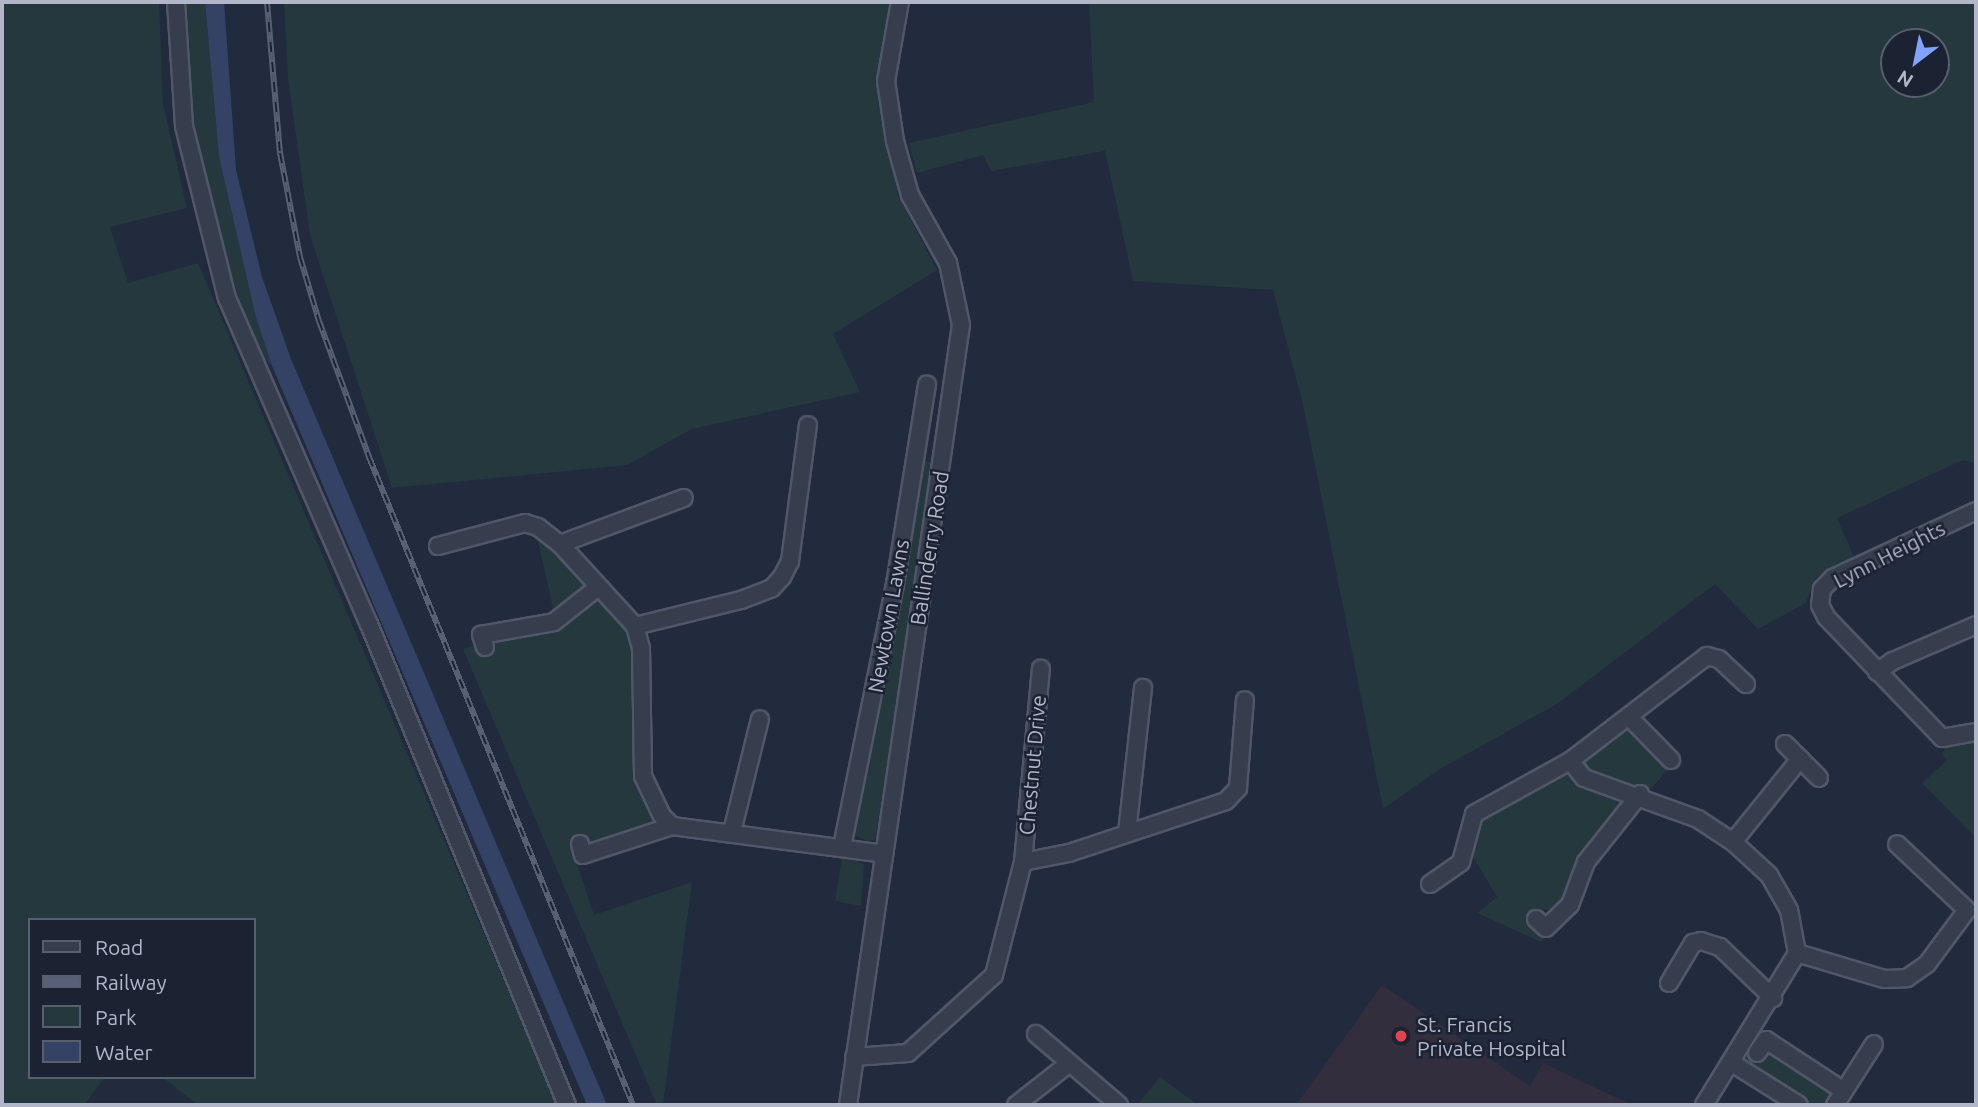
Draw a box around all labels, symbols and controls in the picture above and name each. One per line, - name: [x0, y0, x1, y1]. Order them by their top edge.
- north arrow: [1880, 28, 1950, 98]
- text: N: [1893, 66, 1917, 92]
- street label: Ballinderry Road: [904, 469, 954, 627]
- street label: Lynn Heights: [1829, 515, 1949, 593]
- street label: Newtown Lawns: [862, 537, 914, 695]
- street label: Chestnut Drive: [1013, 694, 1051, 836]
- legend: [28, 918, 256, 1079]
- text: Road: [95, 935, 143, 959]
- text: Railway: [95, 970, 167, 994]
- text: Park: [95, 1005, 137, 1029]
- place label: St. Francis Private Hospital: [1417, 1011, 1566, 1061]
- marker: St. Francis Private Hospital: [1391, 1026, 1411, 1046]
- text: Water: [95, 1040, 153, 1064]

